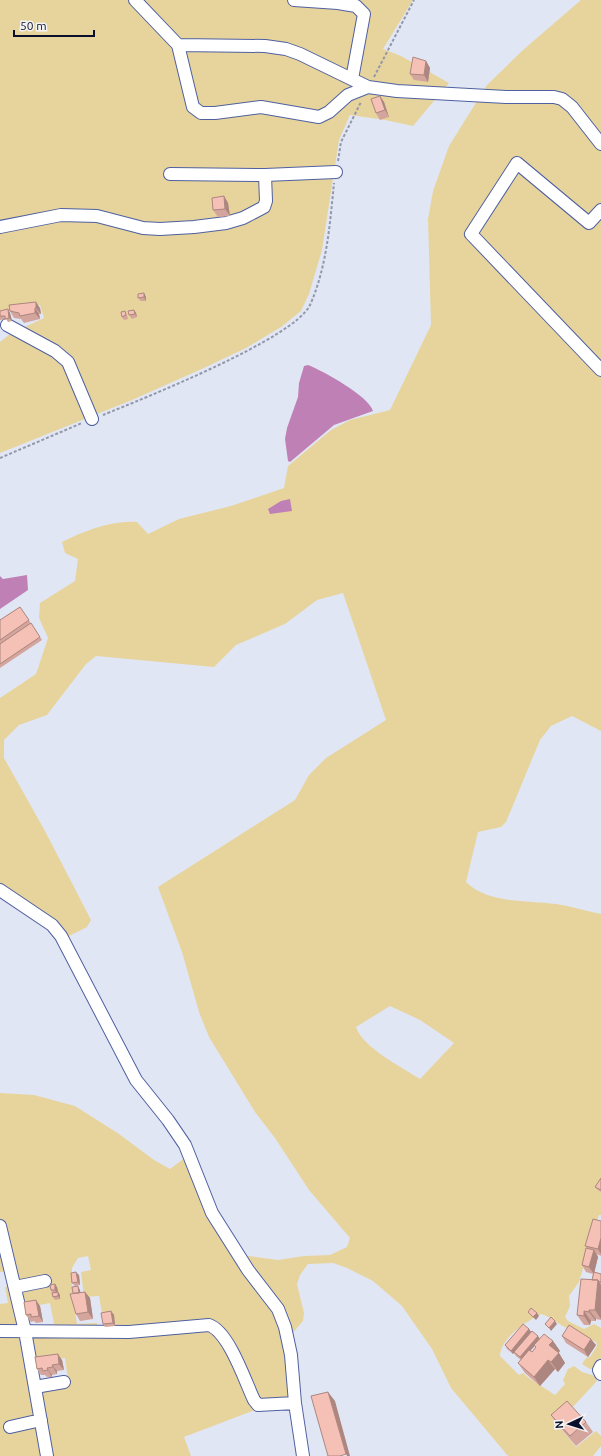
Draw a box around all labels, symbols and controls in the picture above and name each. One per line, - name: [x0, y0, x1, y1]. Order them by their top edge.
- scale bar: [14, 12, 94, 38]
- text: 50 m: [20, 19, 47, 32]
- north arrow: [549, 1404, 589, 1444]
- text: N: [553, 1420, 565, 1429]

